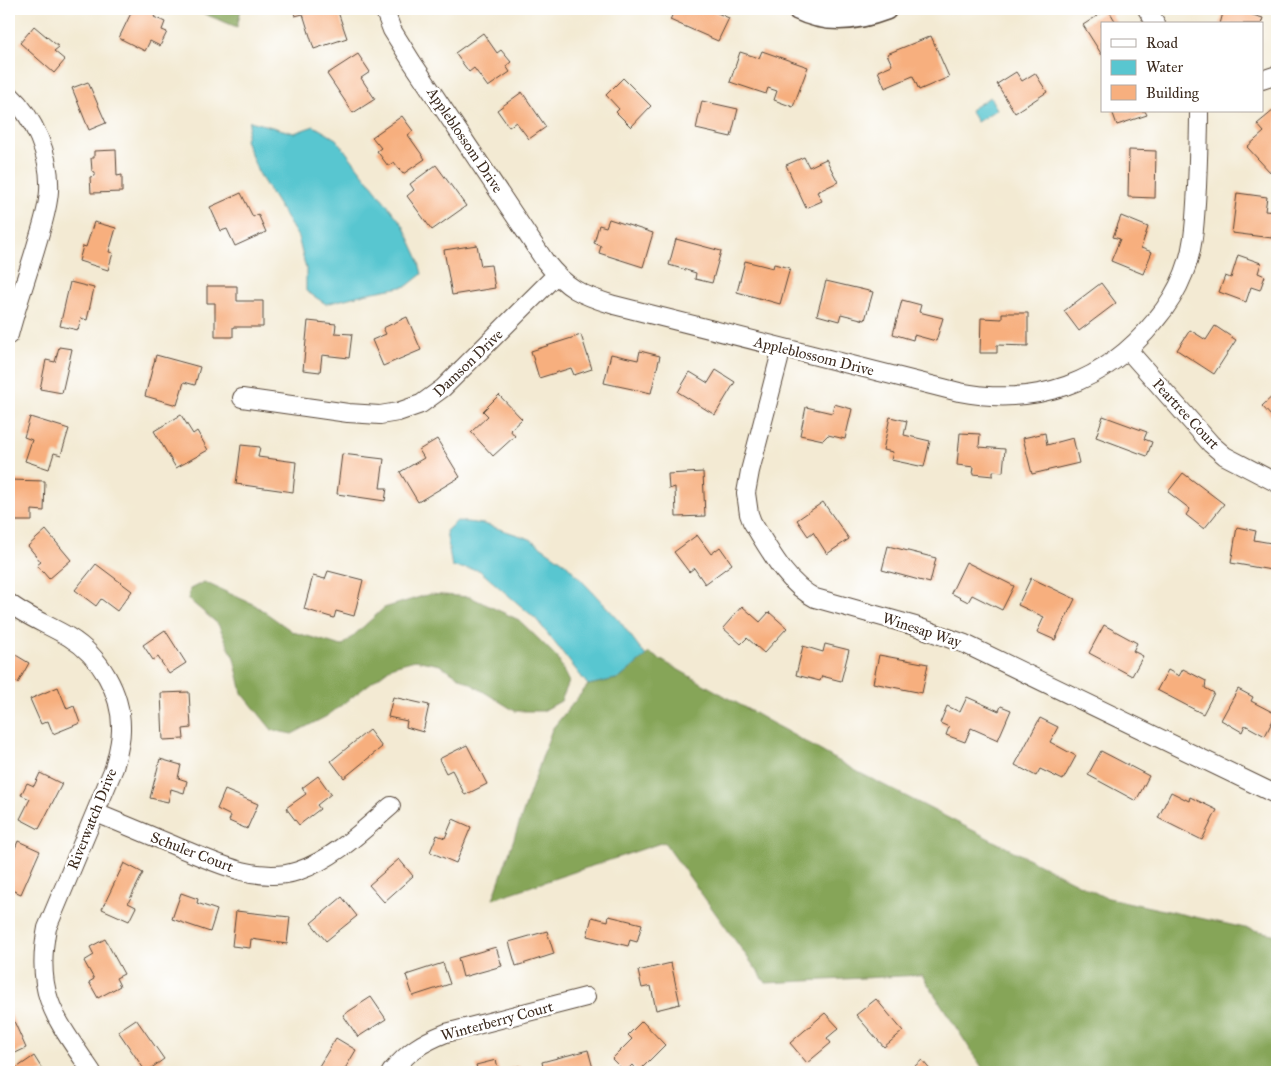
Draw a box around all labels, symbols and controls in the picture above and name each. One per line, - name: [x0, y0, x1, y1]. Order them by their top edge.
- legend: [1101, 22, 1264, 112]
- text: Road: [1146, 34, 1178, 52]
- text: Water: [1146, 58, 1183, 76]
- street label: Appleblossom Drive: [423, 83, 507, 196]
- text: Building: [1146, 84, 1200, 102]
- street label: Damson Drive: [429, 325, 507, 401]
- street label: Appleblossom Drive: [751, 332, 876, 380]
- street label: Peartree Court: [1149, 375, 1224, 453]
- street label: Winesap Way: [880, 609, 965, 652]
- street label: Riverwatch Drive: [64, 766, 120, 872]
- street label: Schuler Court: [148, 828, 237, 876]
- street label: Winterberry Court: [439, 997, 556, 1045]

